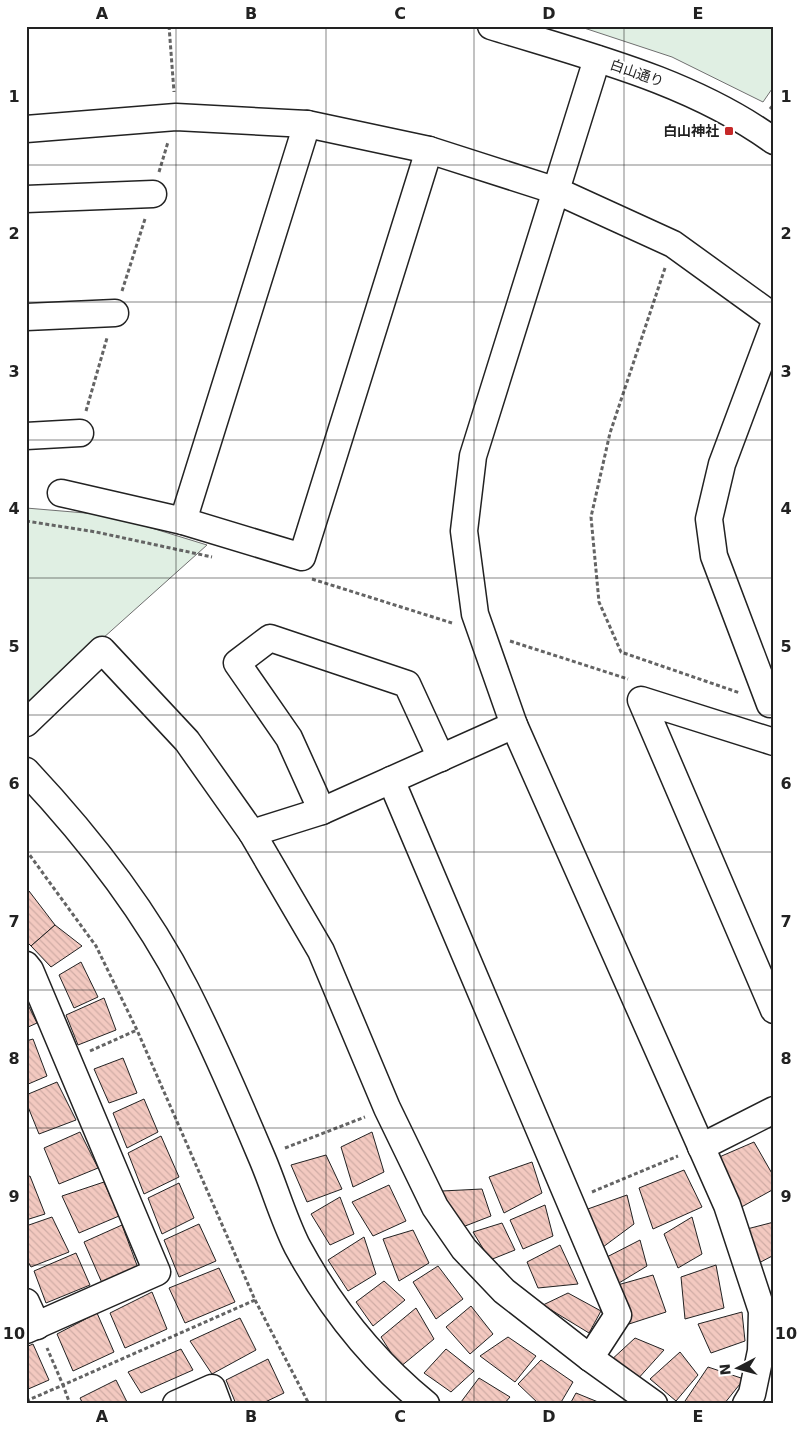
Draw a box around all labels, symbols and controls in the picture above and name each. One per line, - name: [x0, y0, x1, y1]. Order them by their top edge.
- text: A: [96, 4, 109, 23]
- text: B: [245, 4, 257, 23]
- text: C: [394, 4, 406, 23]
- text: D: [542, 4, 556, 23]
- text: E: [693, 4, 703, 23]
- street label: 白山通り: [608, 56, 666, 90]
- text: 1: [8, 87, 20, 106]
- text: 1: [780, 87, 792, 106]
- place label: 白山神社: [663, 123, 719, 139]
- marker: 白山神社: [723, 125, 735, 137]
- text: 2: [8, 224, 20, 243]
- text: 2: [780, 224, 792, 243]
- text: 3: [8, 362, 20, 381]
- text: 3: [780, 362, 792, 381]
- text: 4: [8, 499, 20, 518]
- text: 4: [780, 499, 792, 518]
- text: 5: [8, 637, 20, 656]
- text: 5: [780, 637, 792, 656]
- text: 6: [8, 774, 20, 793]
- text: 6: [780, 774, 792, 793]
- text: 7: [8, 912, 20, 931]
- text: 7: [780, 912, 792, 931]
- text: 8: [8, 1049, 20, 1068]
- text: 8: [780, 1049, 792, 1068]
- text: 9: [8, 1187, 20, 1206]
- text: 9: [780, 1187, 792, 1206]
- text: 10: [3, 1324, 25, 1343]
- text: 10: [775, 1324, 797, 1343]
- north arrow: [712, 1342, 762, 1392]
- text: N: [717, 1363, 734, 1376]
- text: A: [96, 1407, 109, 1426]
- text: B: [245, 1407, 257, 1426]
- text: C: [394, 1407, 406, 1426]
- text: D: [542, 1407, 556, 1426]
- text: E: [693, 1407, 703, 1426]

